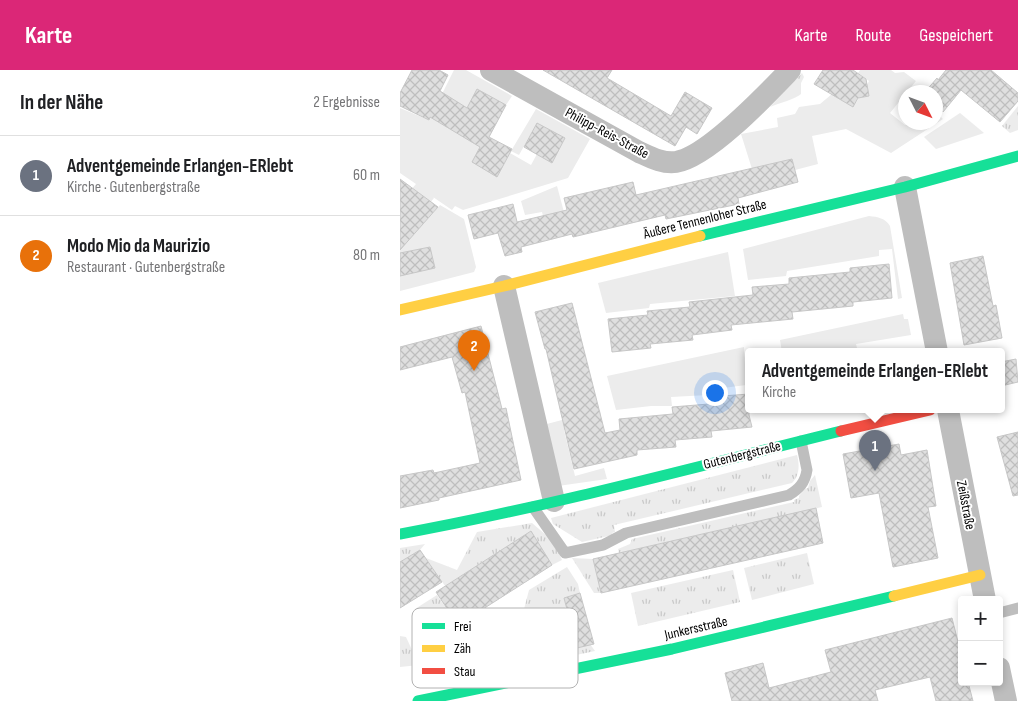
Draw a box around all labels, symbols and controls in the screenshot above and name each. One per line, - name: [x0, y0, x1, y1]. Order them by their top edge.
- text: Karte: [25, 21, 72, 50]
- text: Karte: [795, 25, 828, 46]
- text: Route: [856, 25, 891, 46]
- text: Gespeichert: [919, 25, 993, 46]
- north arrow: [898, 85, 943, 130]
- text: In der Nähe: [20, 90, 103, 115]
- text: 2 Ergebnisse: [313, 93, 380, 112]
- street label: Philipp-Reis-Straße: [562, 104, 652, 162]
- text: Adventgemeinde Erlangen-ERlebt: [67, 155, 293, 178]
- text: 1: [33, 166, 39, 185]
- text: 60 m: [353, 166, 380, 185]
- text: Kirche · Gutenbergstraße: [67, 178, 200, 197]
- street label: Äußere Tennenloher Straße: [641, 195, 768, 243]
- text: Modo Mio da Maurizio: [67, 235, 210, 258]
- text: 2: [32, 246, 40, 265]
- text: 80 m: [353, 246, 380, 265]
- text: Restaurant · Gutenbergstraße: [67, 258, 225, 277]
- pin: 2: [458, 330, 490, 371]
- popup: [745, 348, 1005, 413]
- text: Adventgemeinde Erlangen-ERlebt: [762, 360, 988, 383]
- your location: [702, 380, 728, 406]
- text: Kirche: [762, 383, 796, 402]
- pin: 1: [859, 430, 891, 471]
- street label: Gutenbergstraße: [701, 437, 783, 473]
- street label: Zeißstraße: [953, 479, 979, 531]
- map controls: [958, 596, 1003, 686]
- button: +: [958, 596, 1003, 641]
- legend: [412, 608, 578, 688]
- street label: Junkersstraße: [662, 613, 729, 644]
- text: Frei: [454, 618, 471, 635]
- text: Zäh: [454, 640, 471, 657]
- button: −: [958, 641, 1003, 686]
- text: Stau: [454, 663, 476, 680]

